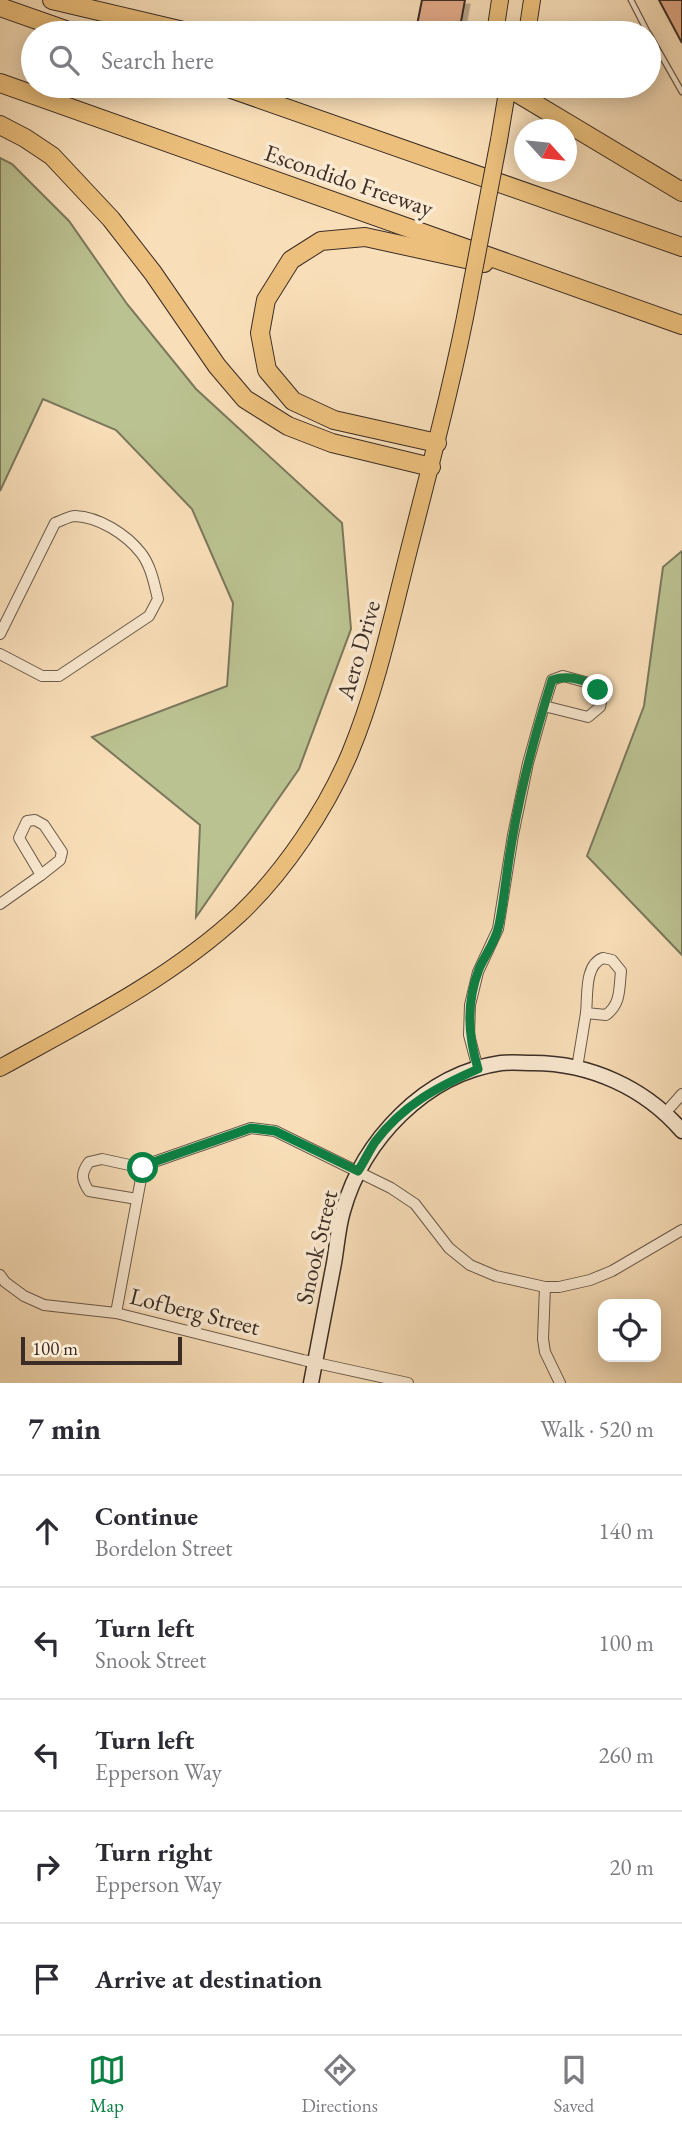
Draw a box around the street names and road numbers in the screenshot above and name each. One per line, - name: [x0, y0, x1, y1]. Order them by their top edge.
- street label: Escondido Freeway: [260, 137, 438, 224]
- street label: Aero Drive: [329, 597, 387, 704]
- street label: Snook Street: [288, 1187, 344, 1307]
- street label: Lofberg Street: [127, 1280, 264, 1342]

